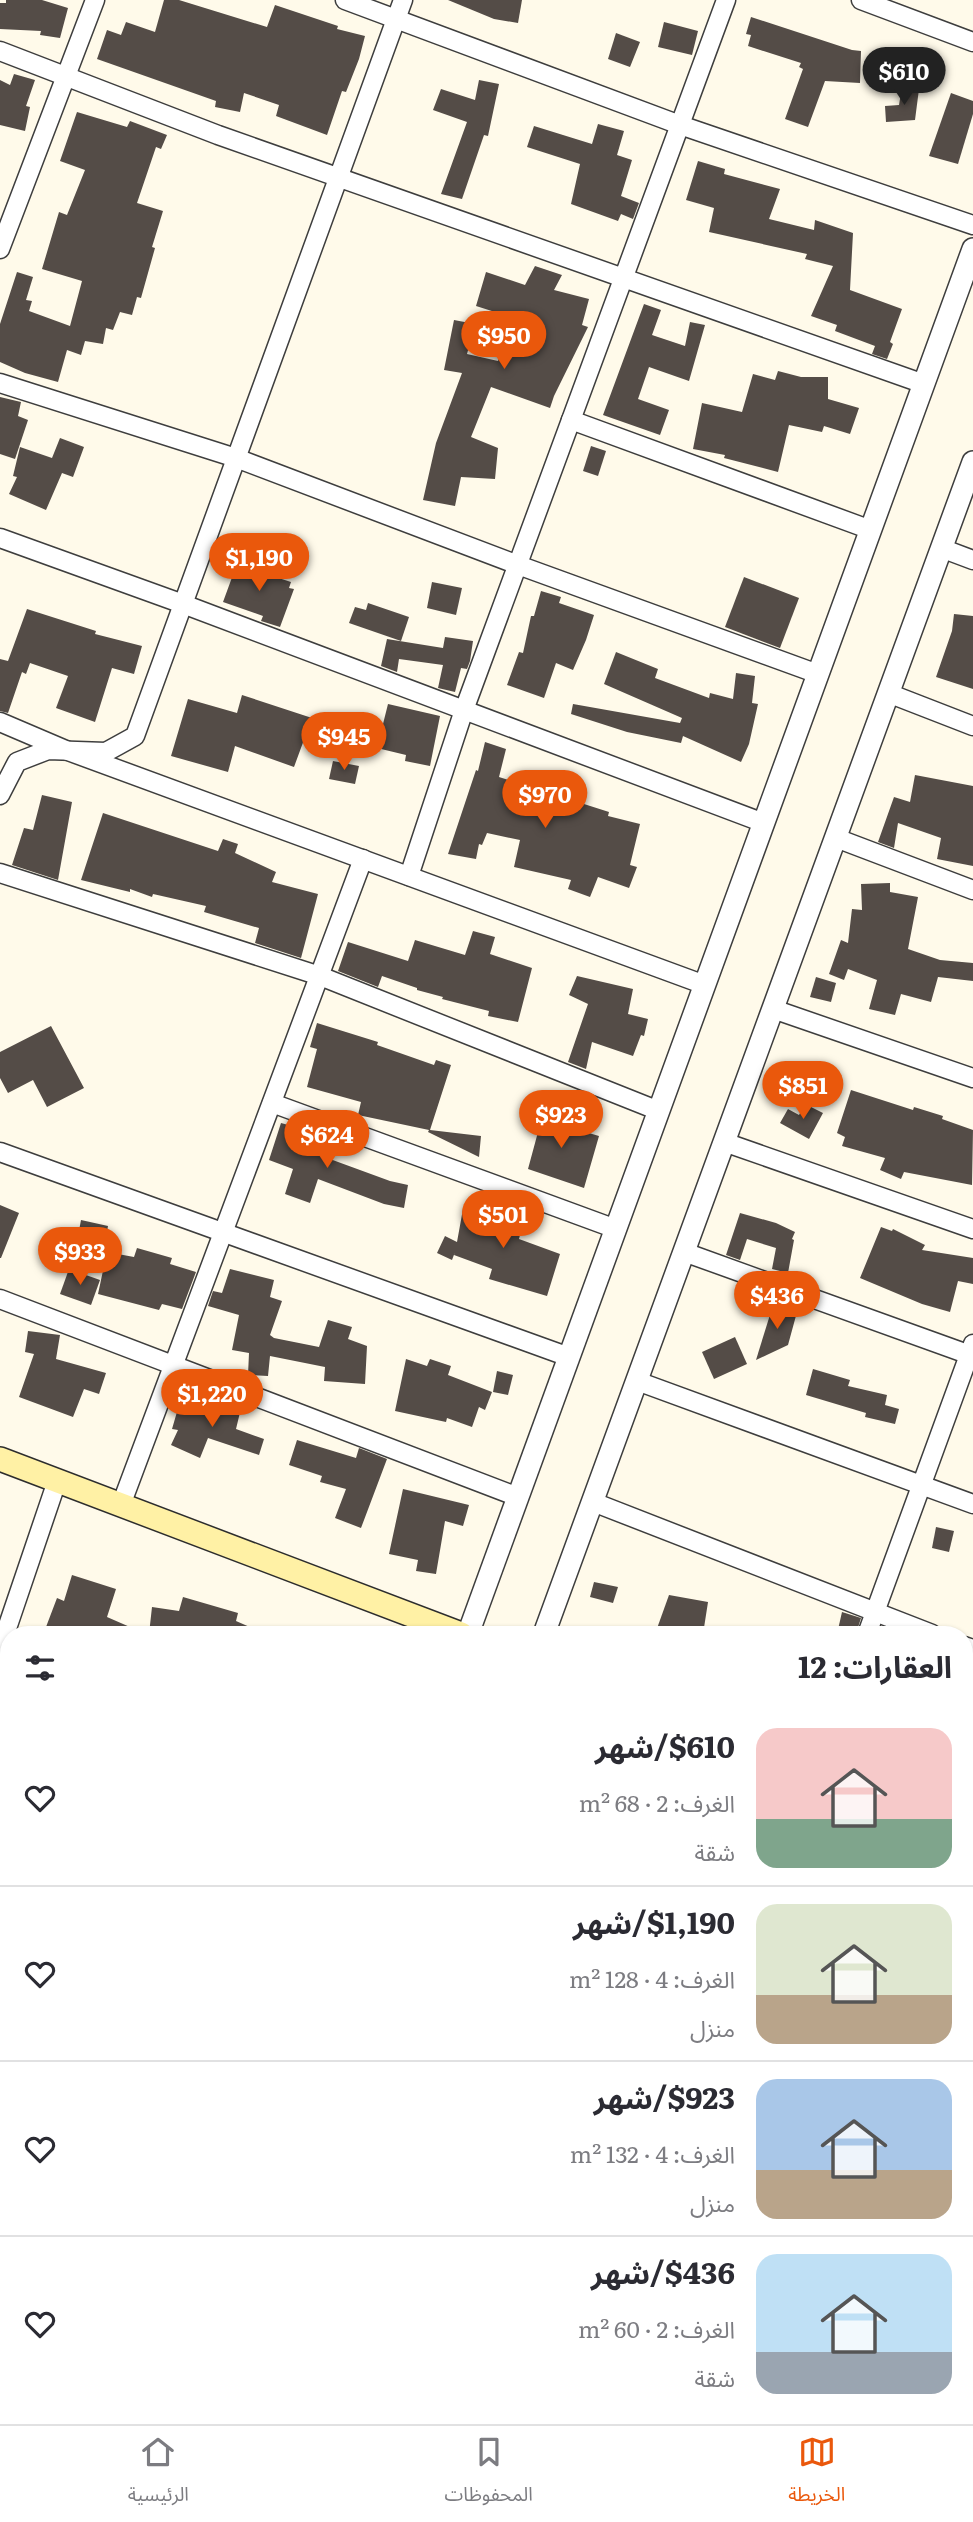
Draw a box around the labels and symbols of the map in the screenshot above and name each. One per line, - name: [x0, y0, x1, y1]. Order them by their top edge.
- pin: $610: [863, 48, 945, 107]
- pin: $950: [463, 312, 545, 371]
- pin: $1,190: [202, 534, 316, 593]
- pin: $945: [303, 712, 385, 772]
- pin: $970: [504, 770, 586, 830]
- pin: $851: [762, 1062, 844, 1121]
- pin: $923: [520, 1090, 602, 1150]
- pin: $624: [286, 1110, 368, 1170]
- pin: $501: [462, 1190, 544, 1250]
- pin: $933: [39, 1228, 121, 1287]
- pin: $436: [736, 1272, 818, 1331]
- pin: $1,220: [155, 1370, 269, 1429]

